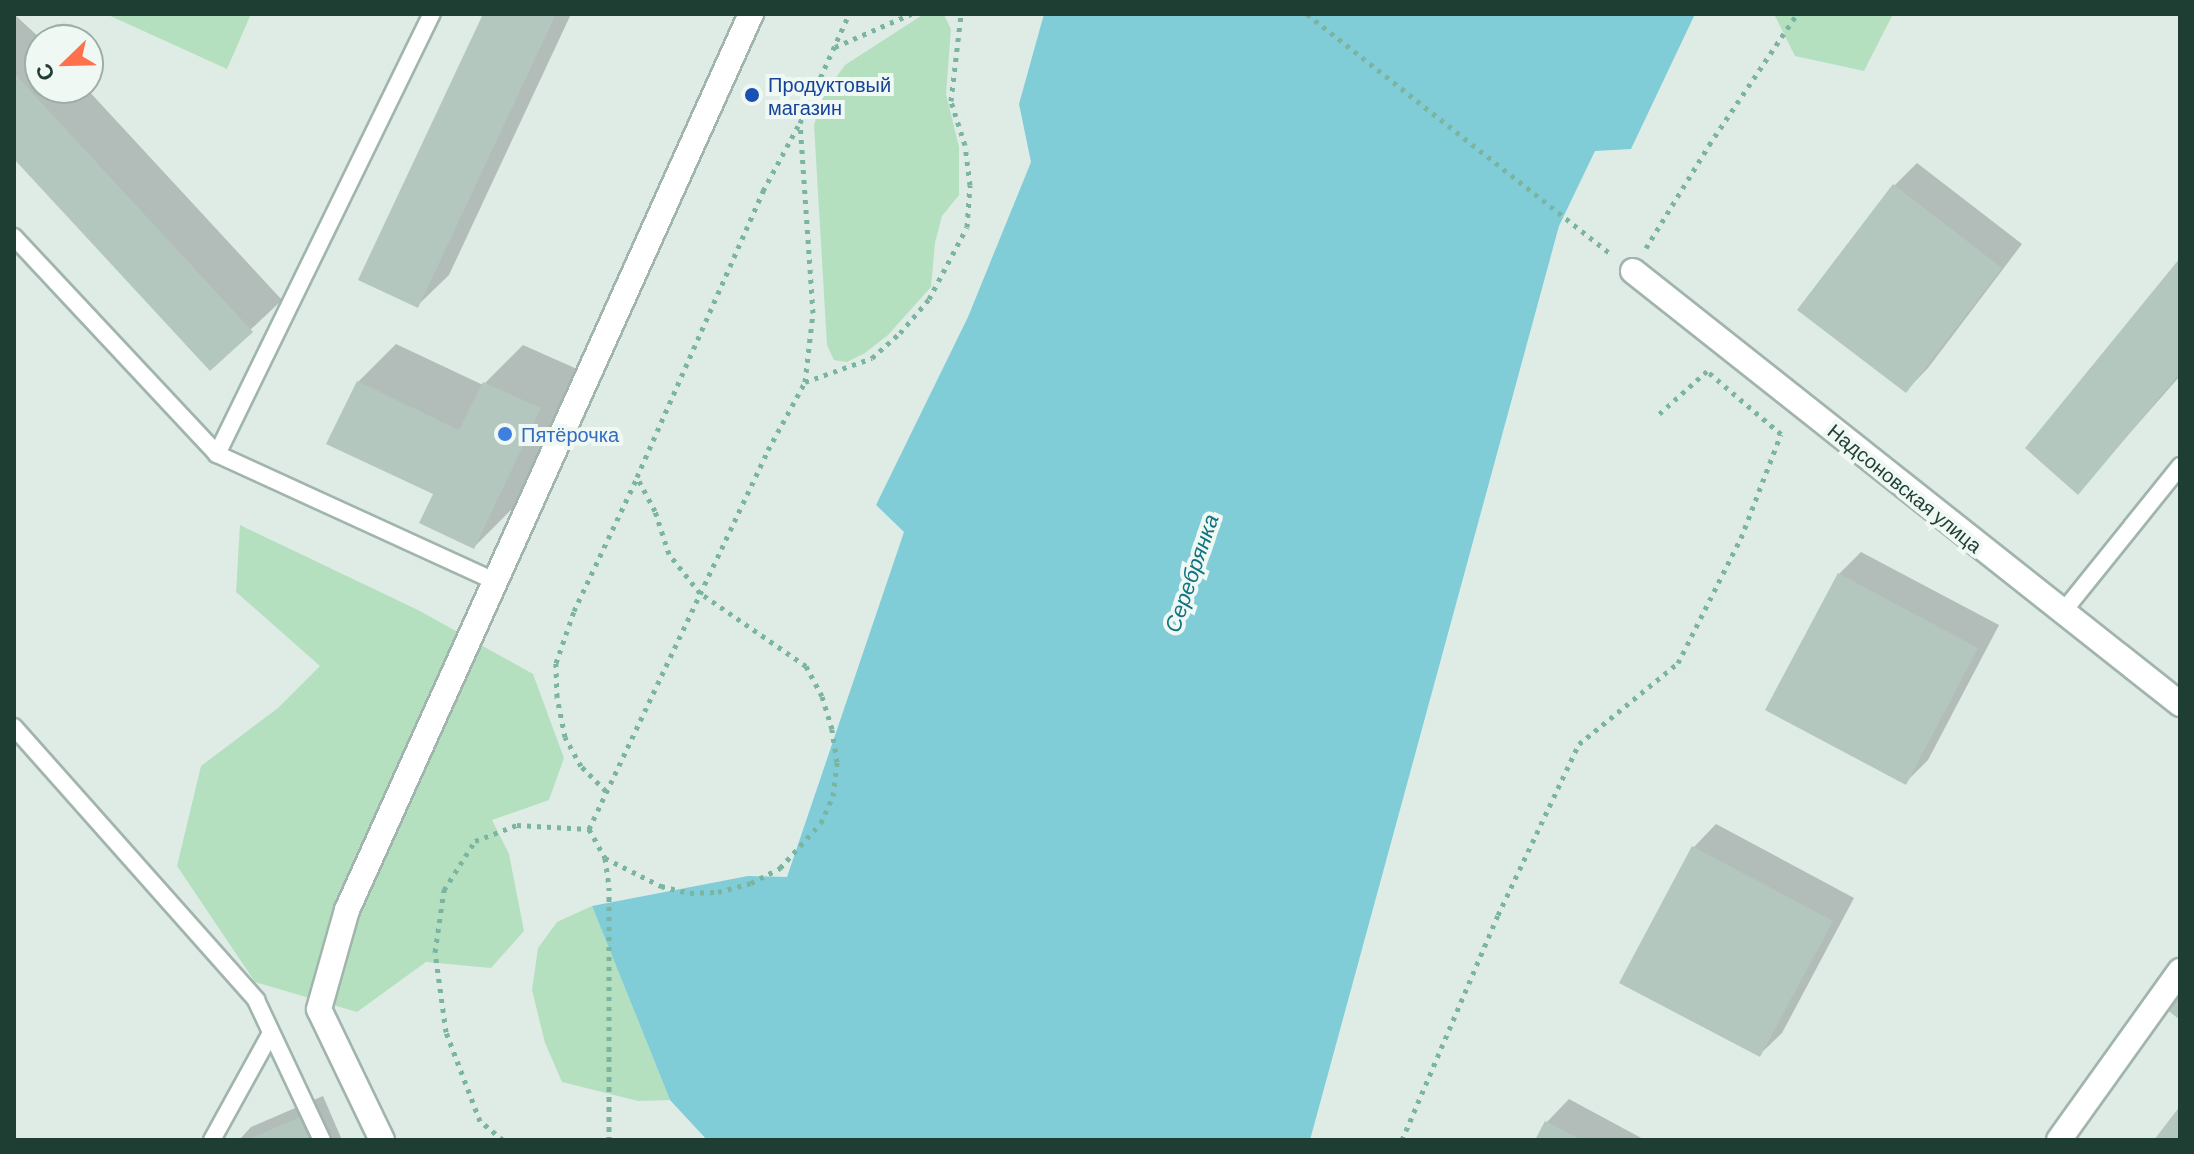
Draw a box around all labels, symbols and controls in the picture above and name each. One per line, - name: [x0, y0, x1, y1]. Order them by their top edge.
- north arrow: [24, 24, 104, 104]
- text: С: [29, 60, 59, 85]
- place label: Продуктовый магазин: [768, 72, 891, 119]
- marker: Продуктовый магазин: [743, 86, 761, 104]
- street label: Надсоновская улица: [1823, 418, 1987, 558]
- place label: Пятёрочка: [521, 422, 619, 446]
- marker: Пятёрочка: [496, 425, 514, 443]
- water label: Серебрянка: [1158, 510, 1224, 636]

